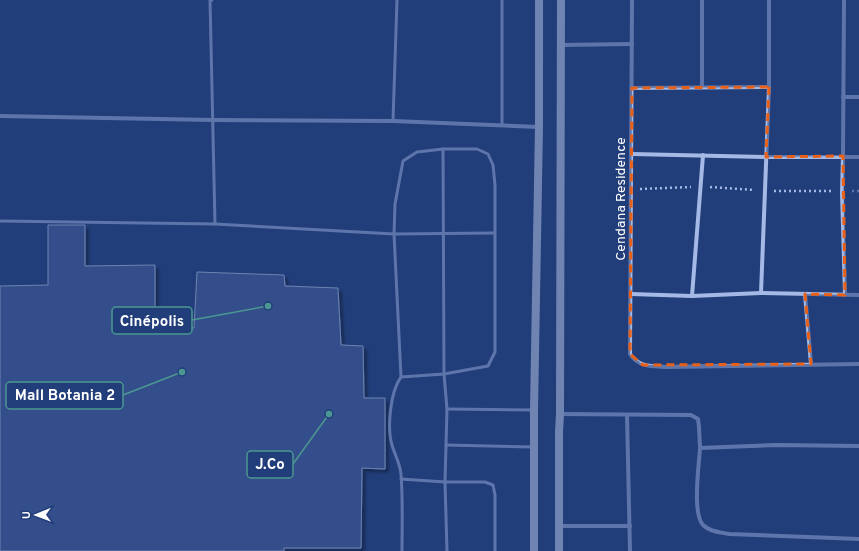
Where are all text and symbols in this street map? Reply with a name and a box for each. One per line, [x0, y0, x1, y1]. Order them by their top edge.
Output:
street label: Cendana Residence [613, 137, 630, 261]
callout: Cinépolis [112, 307, 192, 334]
text: Cinépolis [120, 313, 184, 332]
callout: Mall Botania 2 [6, 382, 123, 409]
text: Mall Botania 2 [15, 387, 115, 406]
callout: J.Co [247, 451, 293, 478]
text: J.Co [255, 456, 285, 475]
north arrow [16, 495, 56, 535]
text: U [20, 511, 34, 519]

